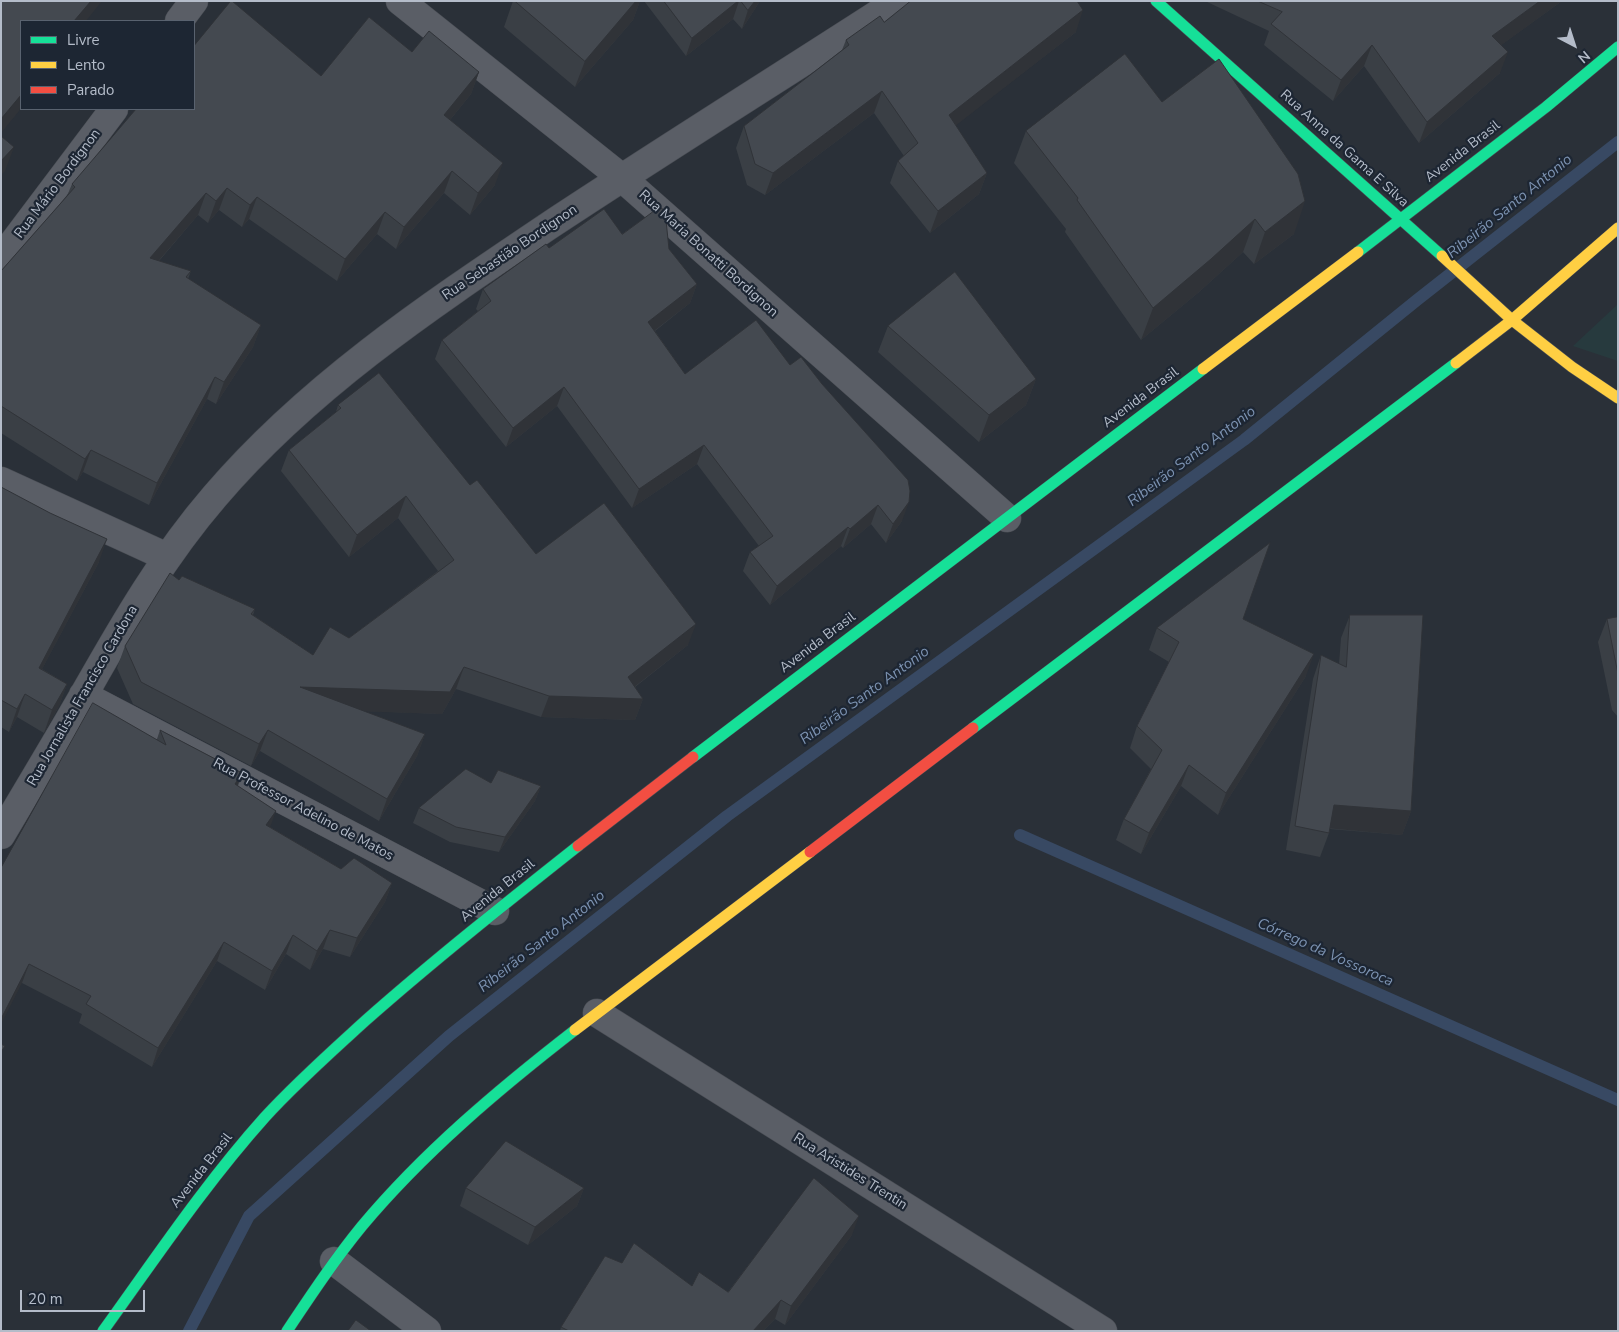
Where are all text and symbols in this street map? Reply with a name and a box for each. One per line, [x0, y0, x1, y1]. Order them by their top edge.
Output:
legend [20, 20, 195, 110]
north arrow [1549, 20, 1599, 70]
text: Livre [67, 30, 100, 50]
text: N [1574, 46, 1594, 68]
text: Lento [67, 55, 105, 75]
text: Parado [67, 80, 114, 100]
street label: Rua Anna da Gama E Silva [1276, 87, 1412, 211]
street label: Avenida Brasil [1422, 117, 1504, 187]
street label: Rua Mário Bordignon [11, 126, 105, 242]
water label: Ribeirão Santo Antonio [1444, 151, 1576, 263]
street label: Rua Maria Bonatti Bordignon [635, 187, 781, 321]
street label: Rua Sebastião Bordignon [439, 202, 581, 304]
street label: Avenida Brasil [1100, 364, 1182, 432]
water label: Ribeirão Santo Antonio [1124, 403, 1260, 511]
street label: Rua Jornalista Francisco Cardona [24, 603, 142, 789]
street label: Avenida Brasil [777, 609, 859, 677]
water label: Ribeirão Santo Antonio [797, 643, 933, 749]
street label: Rua Professor Adelino de Matos [210, 755, 396, 865]
street label: Avenida Brasil [457, 856, 539, 926]
water label: Ribeirão Santo Antonio [475, 887, 609, 997]
water label: Córrego da Vossoroca [1254, 915, 1396, 991]
street label: Avenida Brasil [167, 1130, 237, 1212]
street label: Rua Aristides Trentin [790, 1130, 910, 1214]
scale bar [22, 1280, 148, 1312]
text: 20 m [28, 1289, 63, 1309]

